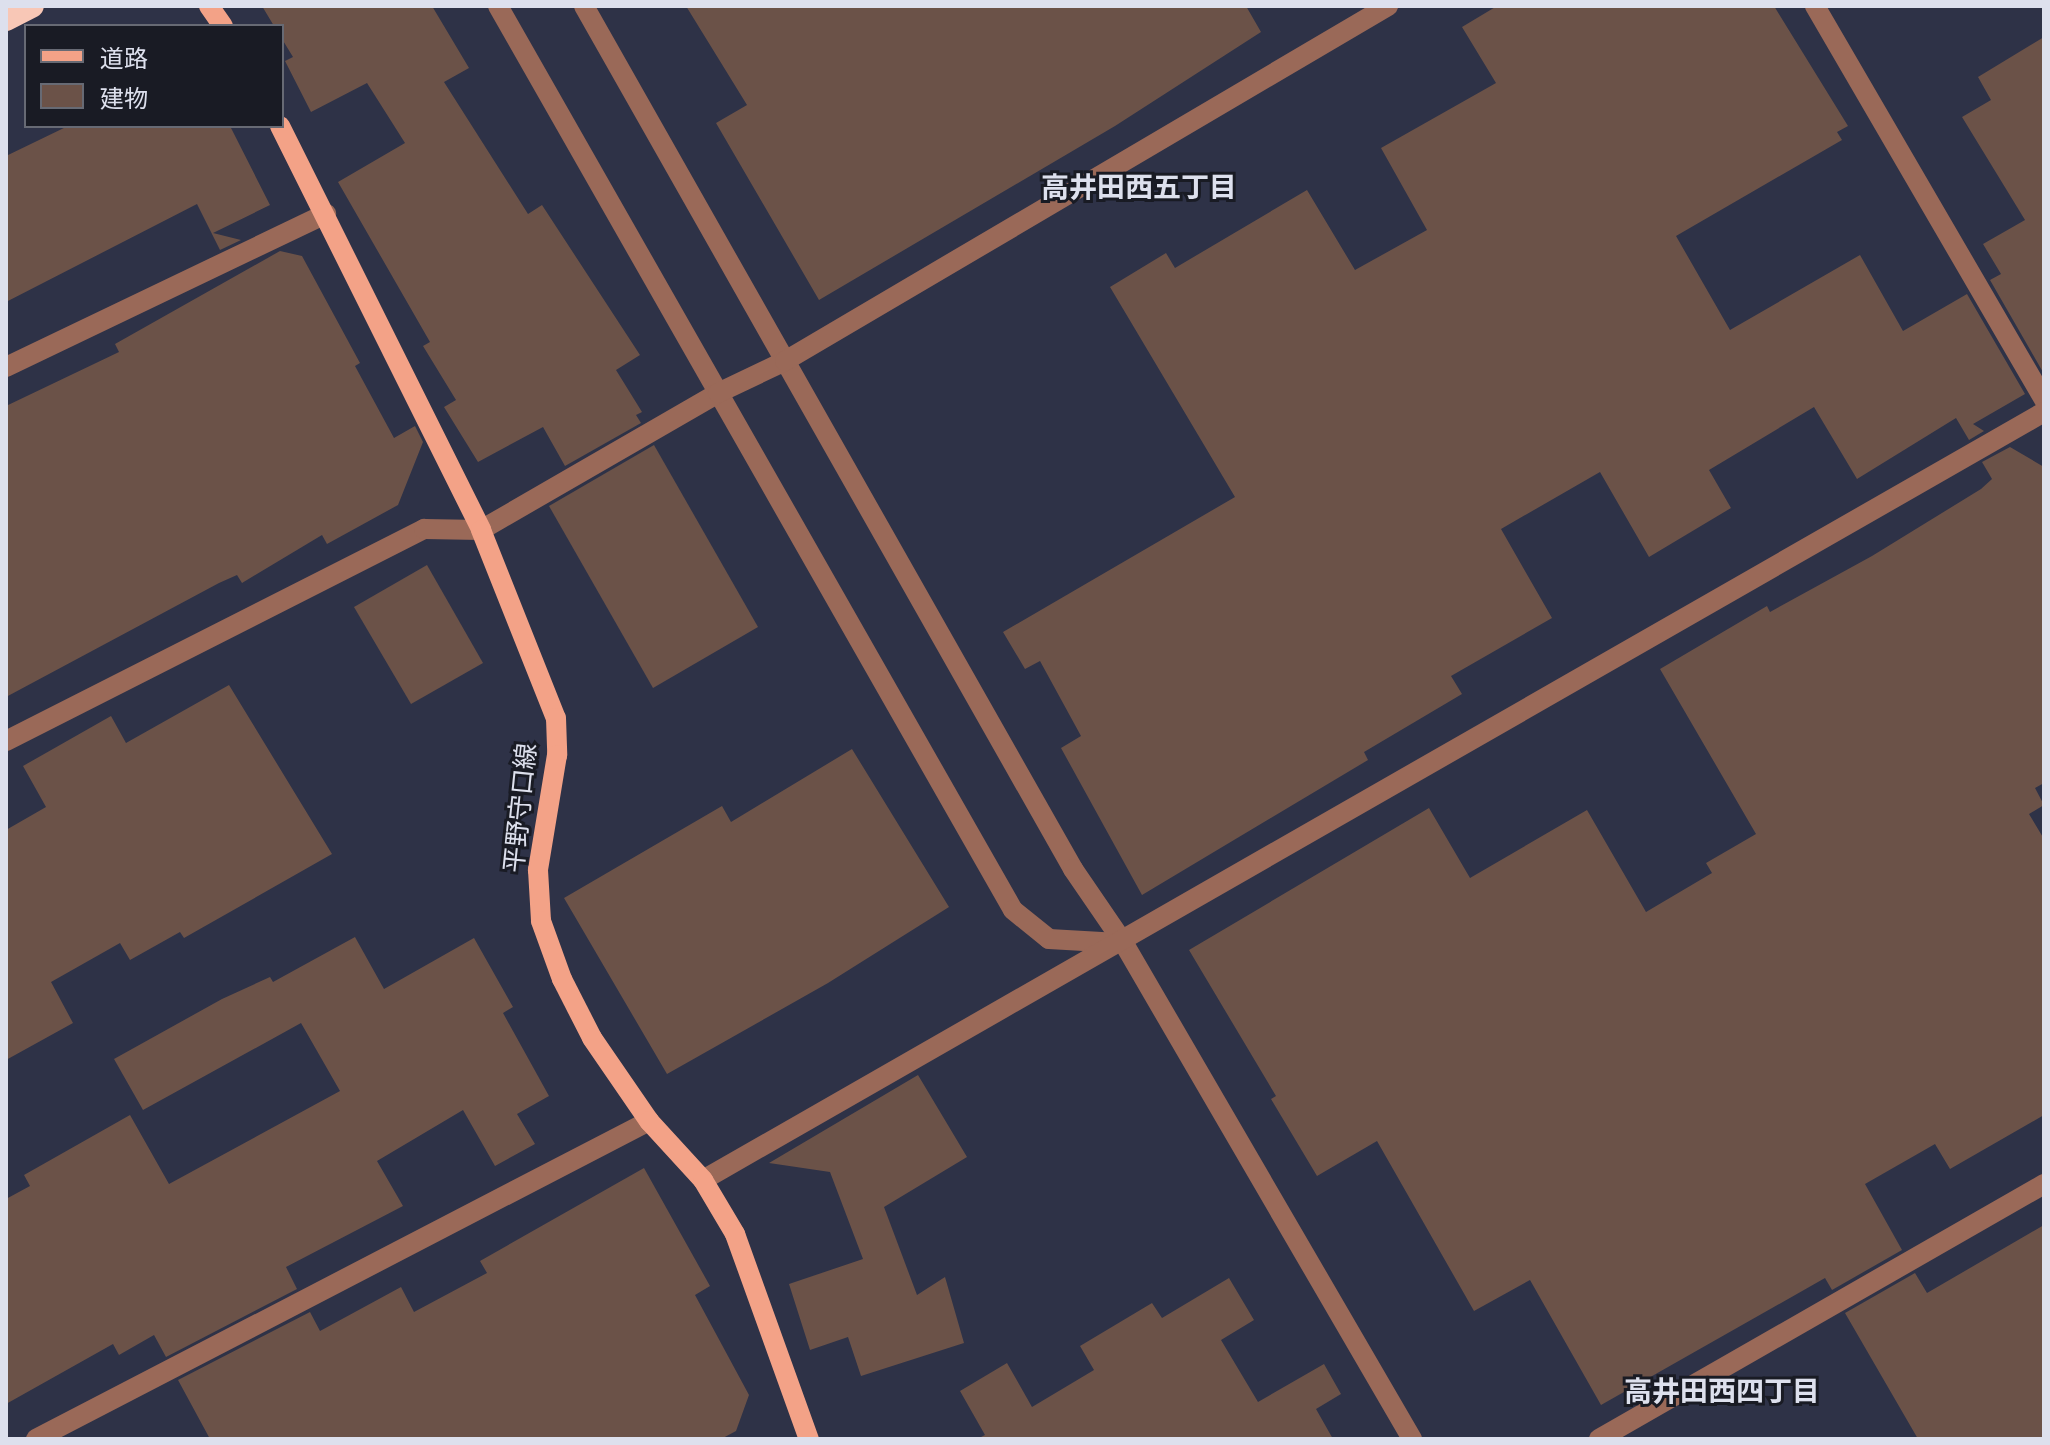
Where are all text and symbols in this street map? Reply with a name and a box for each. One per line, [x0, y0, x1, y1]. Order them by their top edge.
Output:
legend [24, 24, 284, 128]
text: 道路 [100, 45, 148, 74]
text: 建物 [100, 85, 148, 114]
district label: 高井田西五丁目 [1041, 172, 1237, 206]
street label: 平野守口線 [500, 742, 544, 874]
district label: 高井田西四丁目 [1624, 1376, 1820, 1410]

